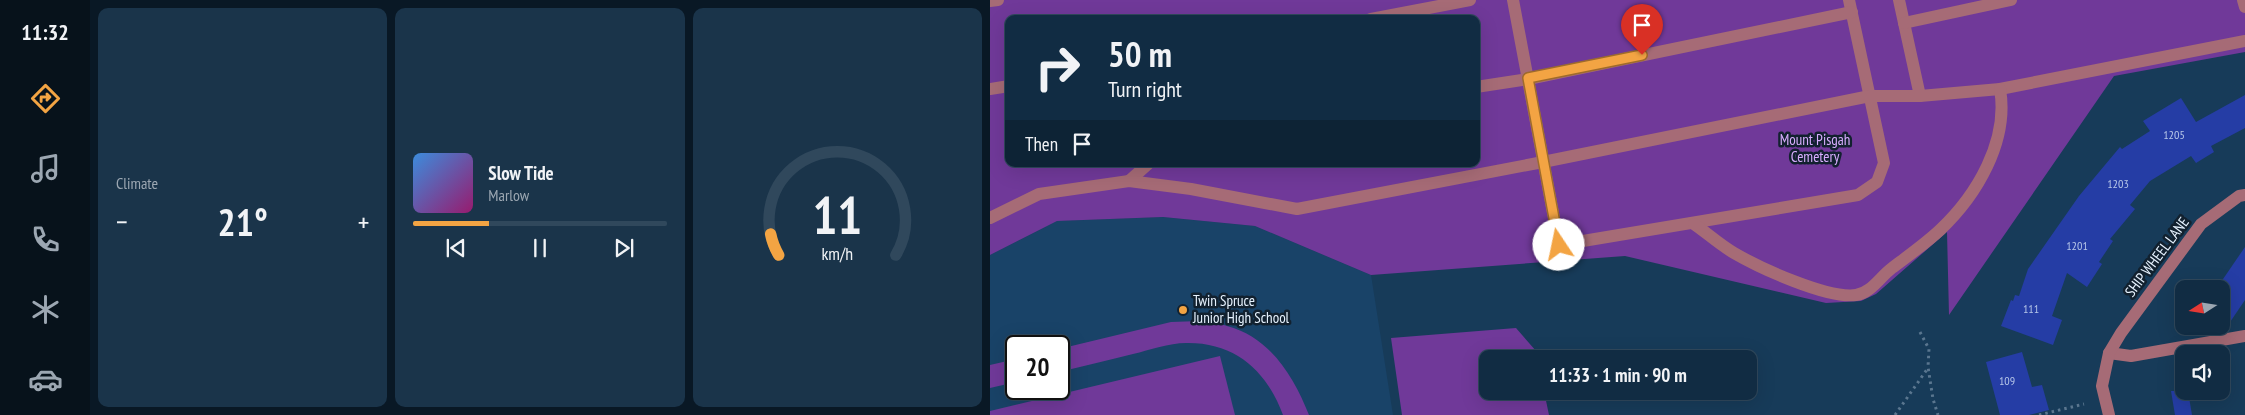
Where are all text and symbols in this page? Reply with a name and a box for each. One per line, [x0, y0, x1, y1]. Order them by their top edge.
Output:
pin [1621, 4, 1663, 55]
icon: arrive [1628, 11, 1656, 39]
text: 11:32 [21, 18, 69, 46]
text: 50 m [1108, 31, 1172, 77]
icon: right [1025, 35, 1090, 100]
text: Turn right [1108, 75, 1182, 103]
icon: directions [28, 81, 63, 116]
house number: 1205 [2163, 127, 2185, 142]
icon: arrive [1068, 130, 1096, 158]
park label: Mount Pisgah Cemetery [1780, 130, 1850, 166]
text: Then [1025, 132, 1058, 156]
icon: music [28, 151, 63, 186]
text: Slow Tide [488, 161, 554, 185]
text: Climate [116, 173, 158, 193]
house number: 1203 [2107, 176, 2129, 191]
text: 11 [812, 181, 862, 248]
text: Marlow [488, 185, 529, 205]
text: 21° [218, 197, 268, 246]
text: − [116, 203, 128, 240]
text: + [358, 203, 369, 240]
street label: SHIP WHEEL LANE [2120, 213, 2193, 300]
position arrow [1532, 218, 1584, 270]
icon: phone [28, 222, 63, 257]
icon: previous [442, 234, 470, 262]
icon: pause [526, 234, 554, 262]
icon: next [610, 234, 638, 262]
house number: 1201 [2066, 238, 2088, 253]
text: km/h [821, 242, 853, 265]
north arrow [2175, 280, 2230, 335]
map controls [2175, 280, 2230, 400]
place label: Twin Spruce Junior High School [1192, 291, 1290, 327]
icon: climate [28, 292, 63, 327]
house number: 111 [2023, 301, 2039, 316]
marker: Twin Spruce Junior High School [1177, 304, 1189, 316]
speed limit sign: 20 [1005, 335, 1070, 400]
button: sound [2175, 345, 2230, 400]
icon: car [28, 362, 63, 397]
text: 11:33 · 1 min · 90 m [1549, 363, 1687, 387]
house number: 109 [1999, 373, 2015, 388]

